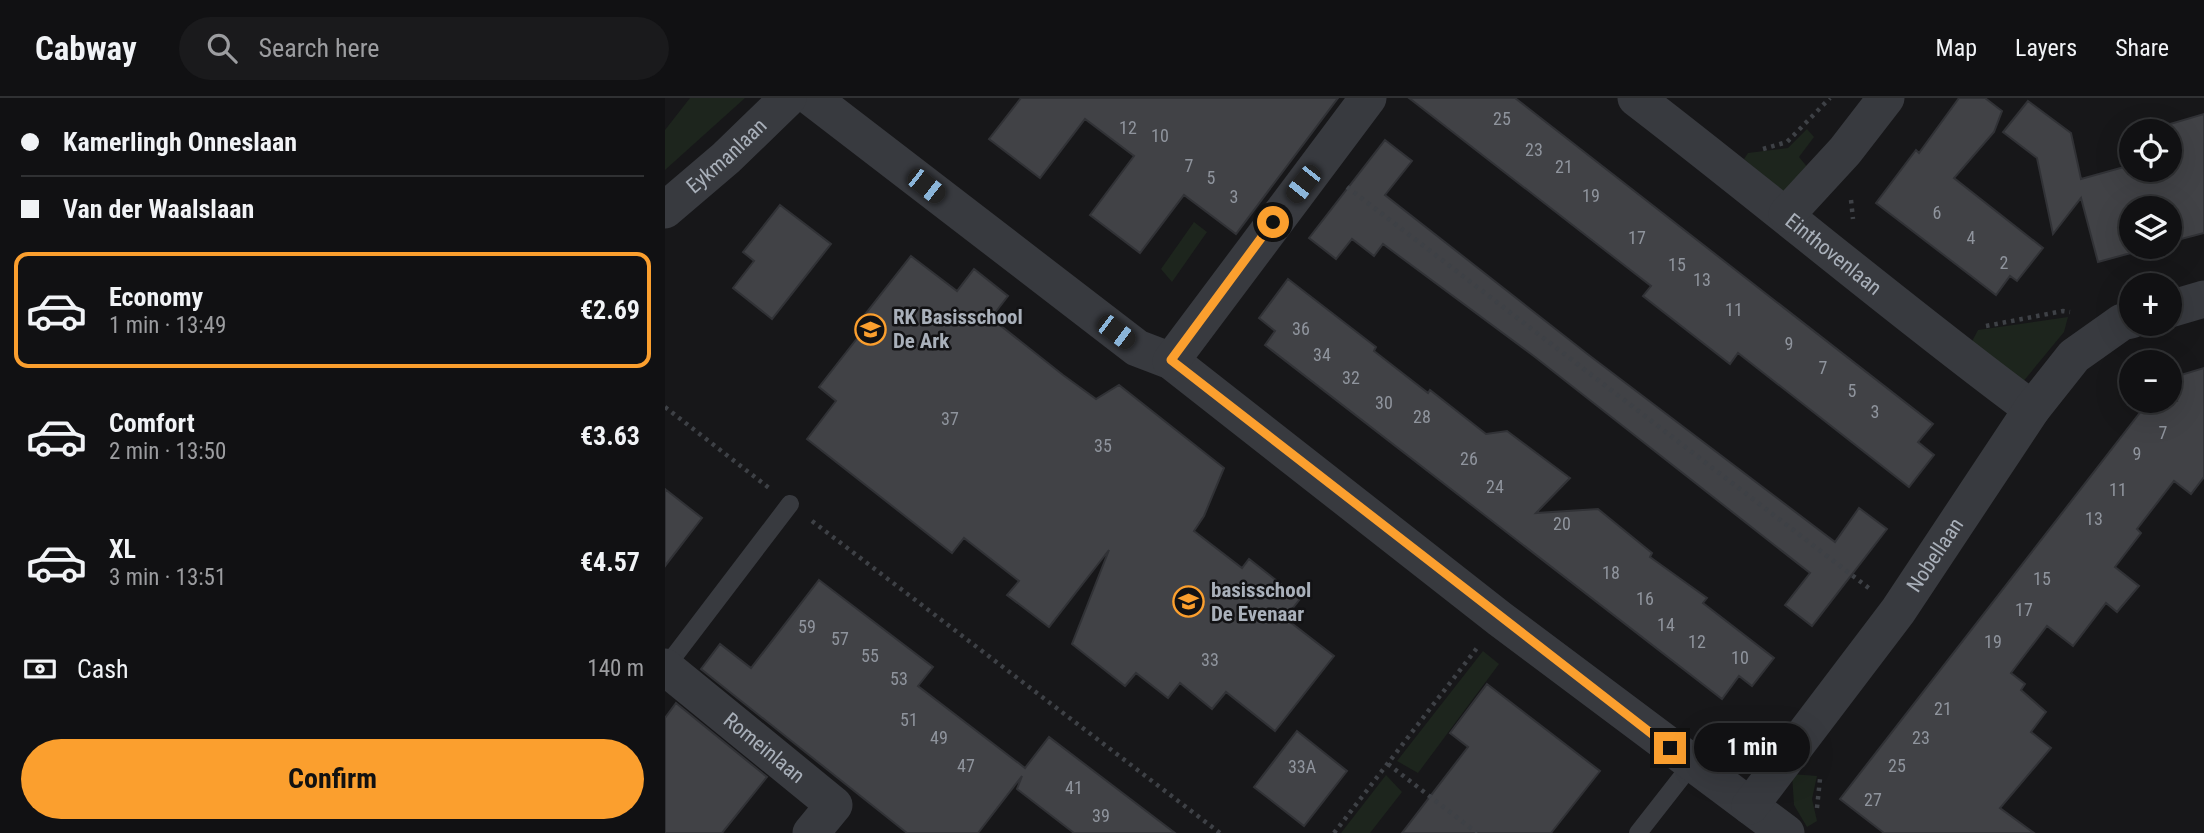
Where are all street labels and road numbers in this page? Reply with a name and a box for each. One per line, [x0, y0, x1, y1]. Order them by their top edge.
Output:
street label: Eykmanlaan [682, 113, 771, 198]
street label: Einthovenlaan [1781, 209, 1886, 300]
street label: Nobellaan [1902, 513, 1968, 597]
street label: Romeinlaan [719, 708, 809, 788]

